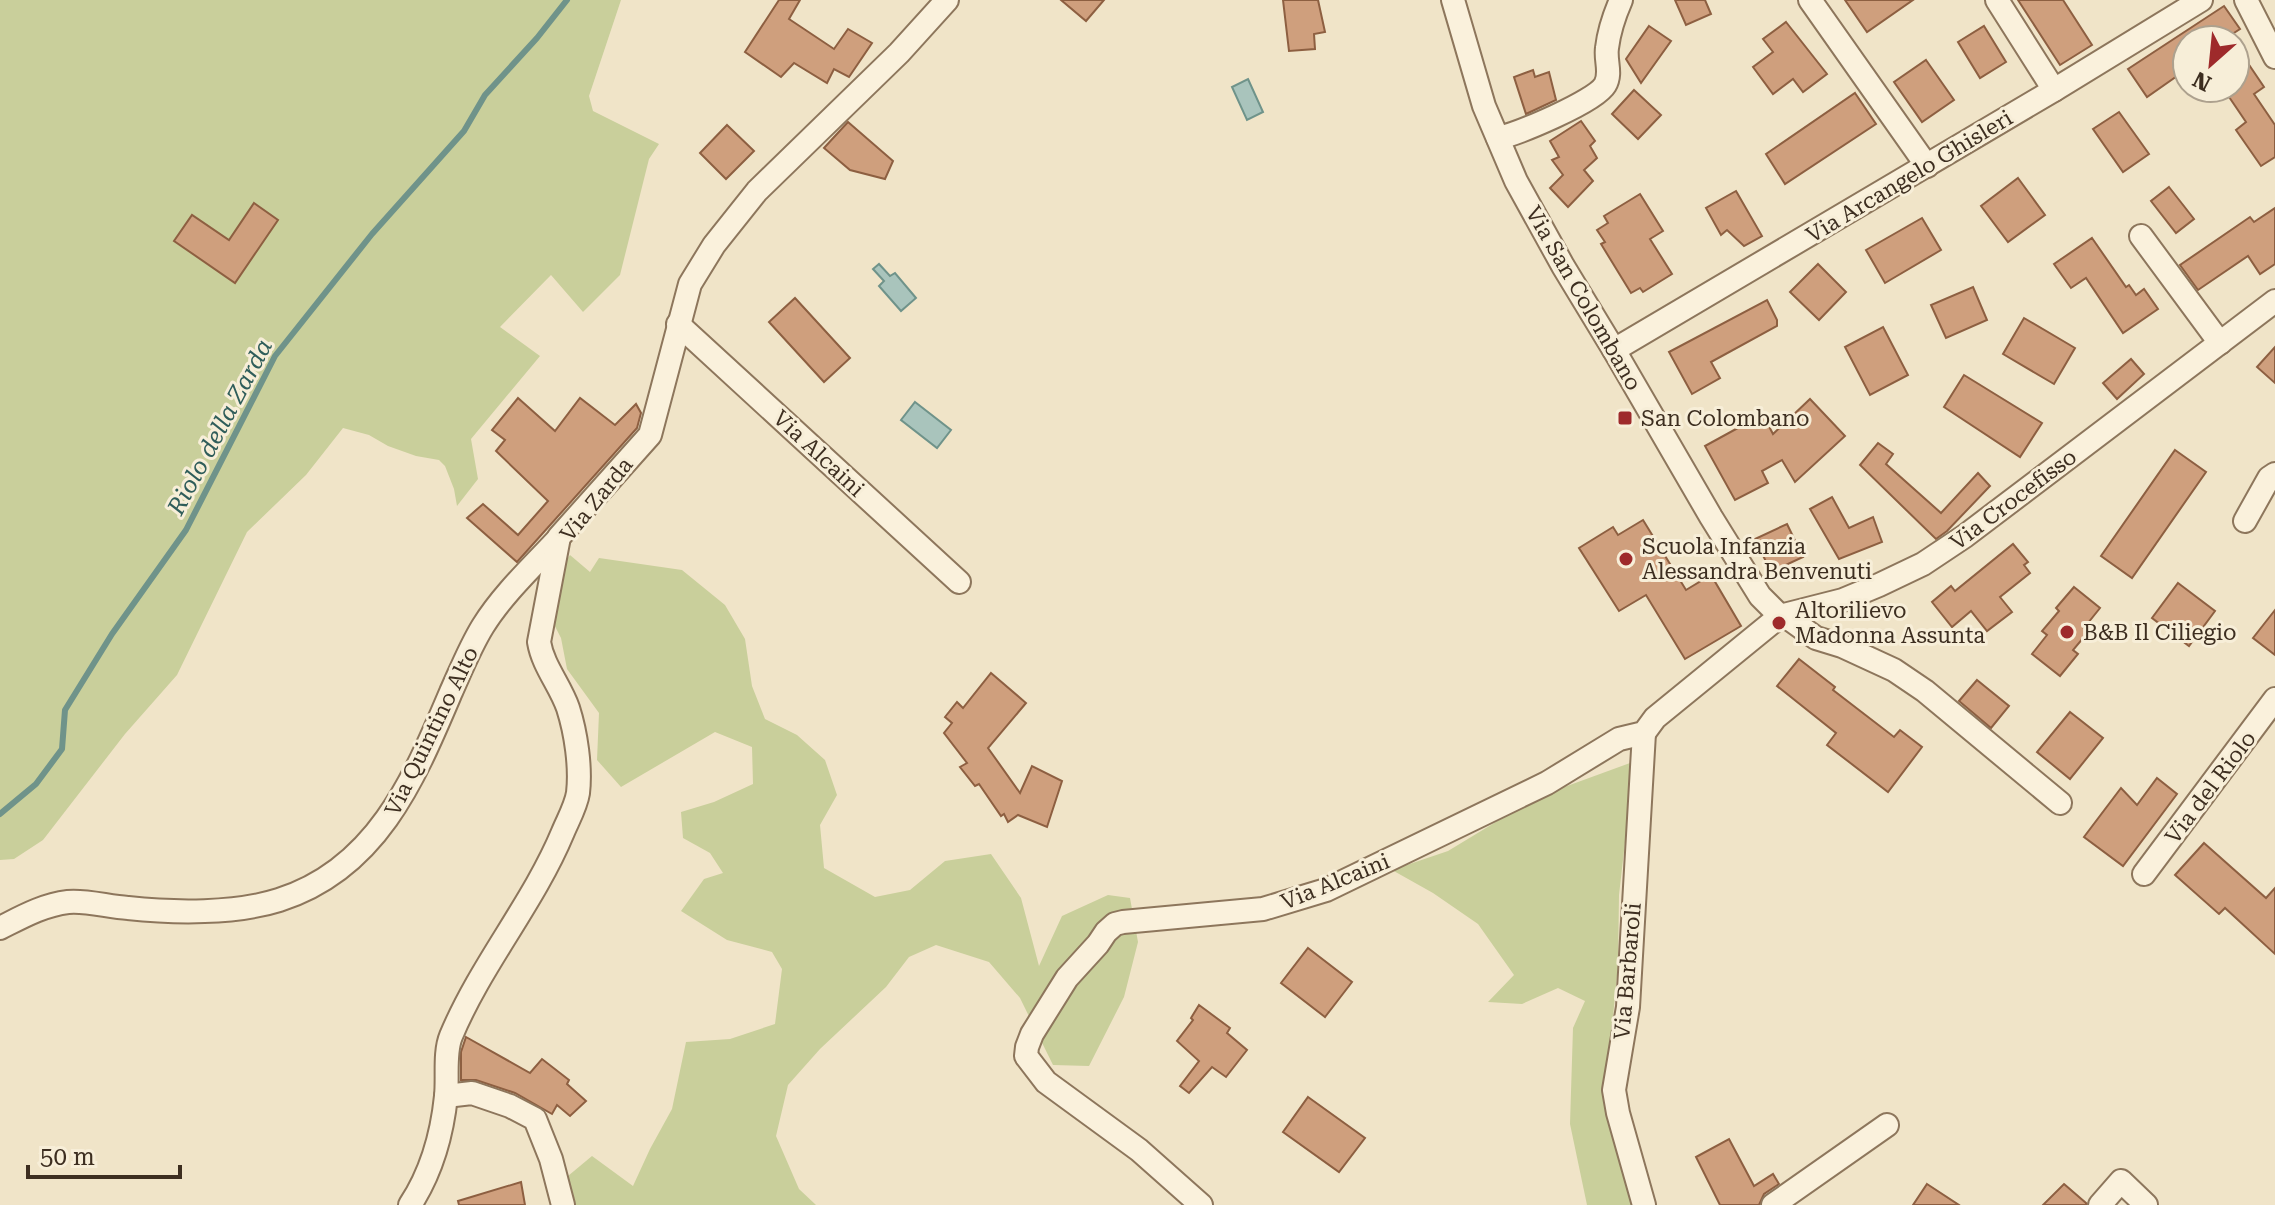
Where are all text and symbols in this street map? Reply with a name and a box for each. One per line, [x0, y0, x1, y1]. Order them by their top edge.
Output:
north arrow [2171, 24, 2251, 104]
text: N [2189, 66, 2215, 96]
street label: Via Arcangelo Ghisleri [1802, 105, 2017, 248]
street label: Via San Colombano [1521, 202, 1646, 395]
water label: Riolo della Zarda [161, 334, 278, 520]
street label: Via Alcaini [768, 405, 869, 502]
place label: San Colombano [1641, 406, 1810, 431]
marker: San Colombano [1616, 409, 1634, 427]
street label: Via Crocefisso [1945, 444, 2081, 555]
street label: Via Zarda [555, 452, 638, 546]
place label: Scuola Infanzia Alessandra Benvenuti [1642, 534, 1872, 584]
marker: Scuola Infanzia Alessandra Benvenuti [1617, 550, 1635, 568]
place label: Altorilievo Madonna Assunta [1795, 598, 1985, 648]
marker: Altorilievo Madonna Assunta [1770, 614, 1788, 632]
place label: B&B Il Ciliegio [2083, 620, 2236, 645]
marker: B&B Il Ciliegio [2058, 623, 2076, 641]
street label: Via Quintino Alto [380, 643, 483, 820]
street label: Via del Riolo [2160, 726, 2261, 848]
street label: Via Alcaini [1277, 848, 1393, 915]
street label: Via Barbaroli [1609, 901, 1646, 1041]
scale bar [28, 1129, 180, 1179]
text: 50 m [40, 1143, 95, 1171]

